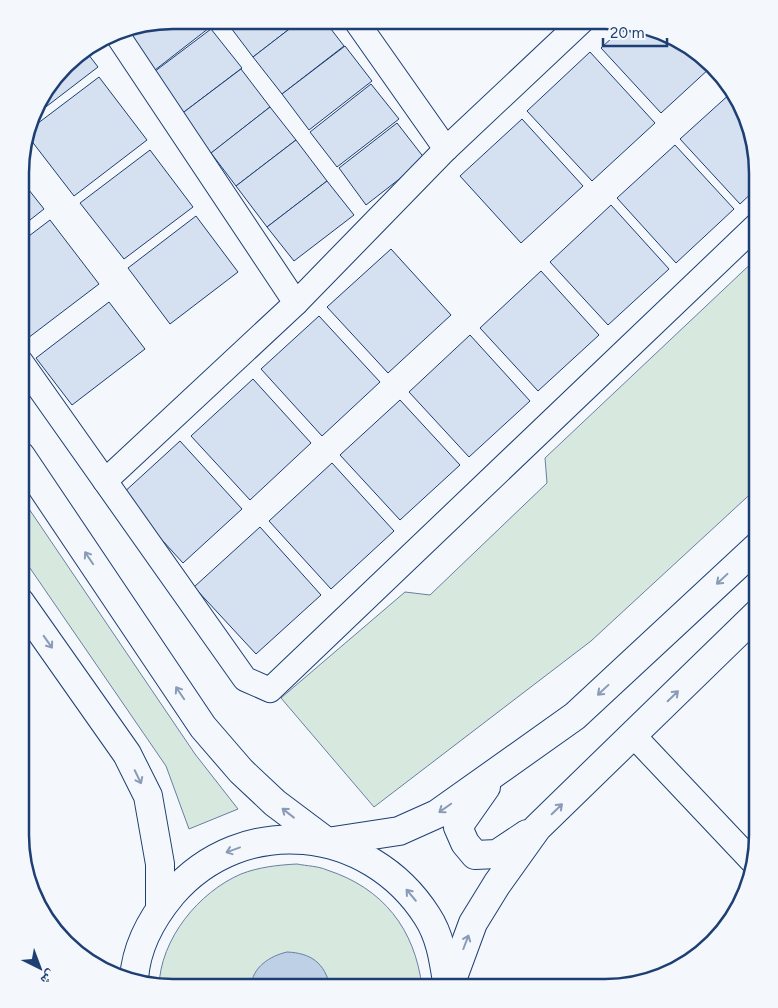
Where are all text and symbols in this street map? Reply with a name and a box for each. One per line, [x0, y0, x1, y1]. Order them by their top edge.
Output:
scale bar [603, 15, 667, 47]
text: 20 m [610, 24, 644, 42]
one-way arrow [84, 551, 94, 565]
one-way arrow [716, 573, 729, 585]
one-way arrow [43, 635, 53, 649]
one-way arrow [597, 684, 610, 696]
one-way arrow [175, 686, 185, 700]
one-way arrow [667, 690, 679, 702]
one-way arrow [134, 770, 144, 785]
one-way arrow [438, 803, 452, 813]
one-way arrow [550, 803, 563, 815]
one-way arrow [282, 807, 295, 818]
one-way arrow [225, 846, 241, 855]
one-way arrow [406, 889, 417, 902]
one-way arrow [462, 935, 471, 950]
north arrow [15, 943, 65, 993]
text: ش [37, 966, 60, 989]

